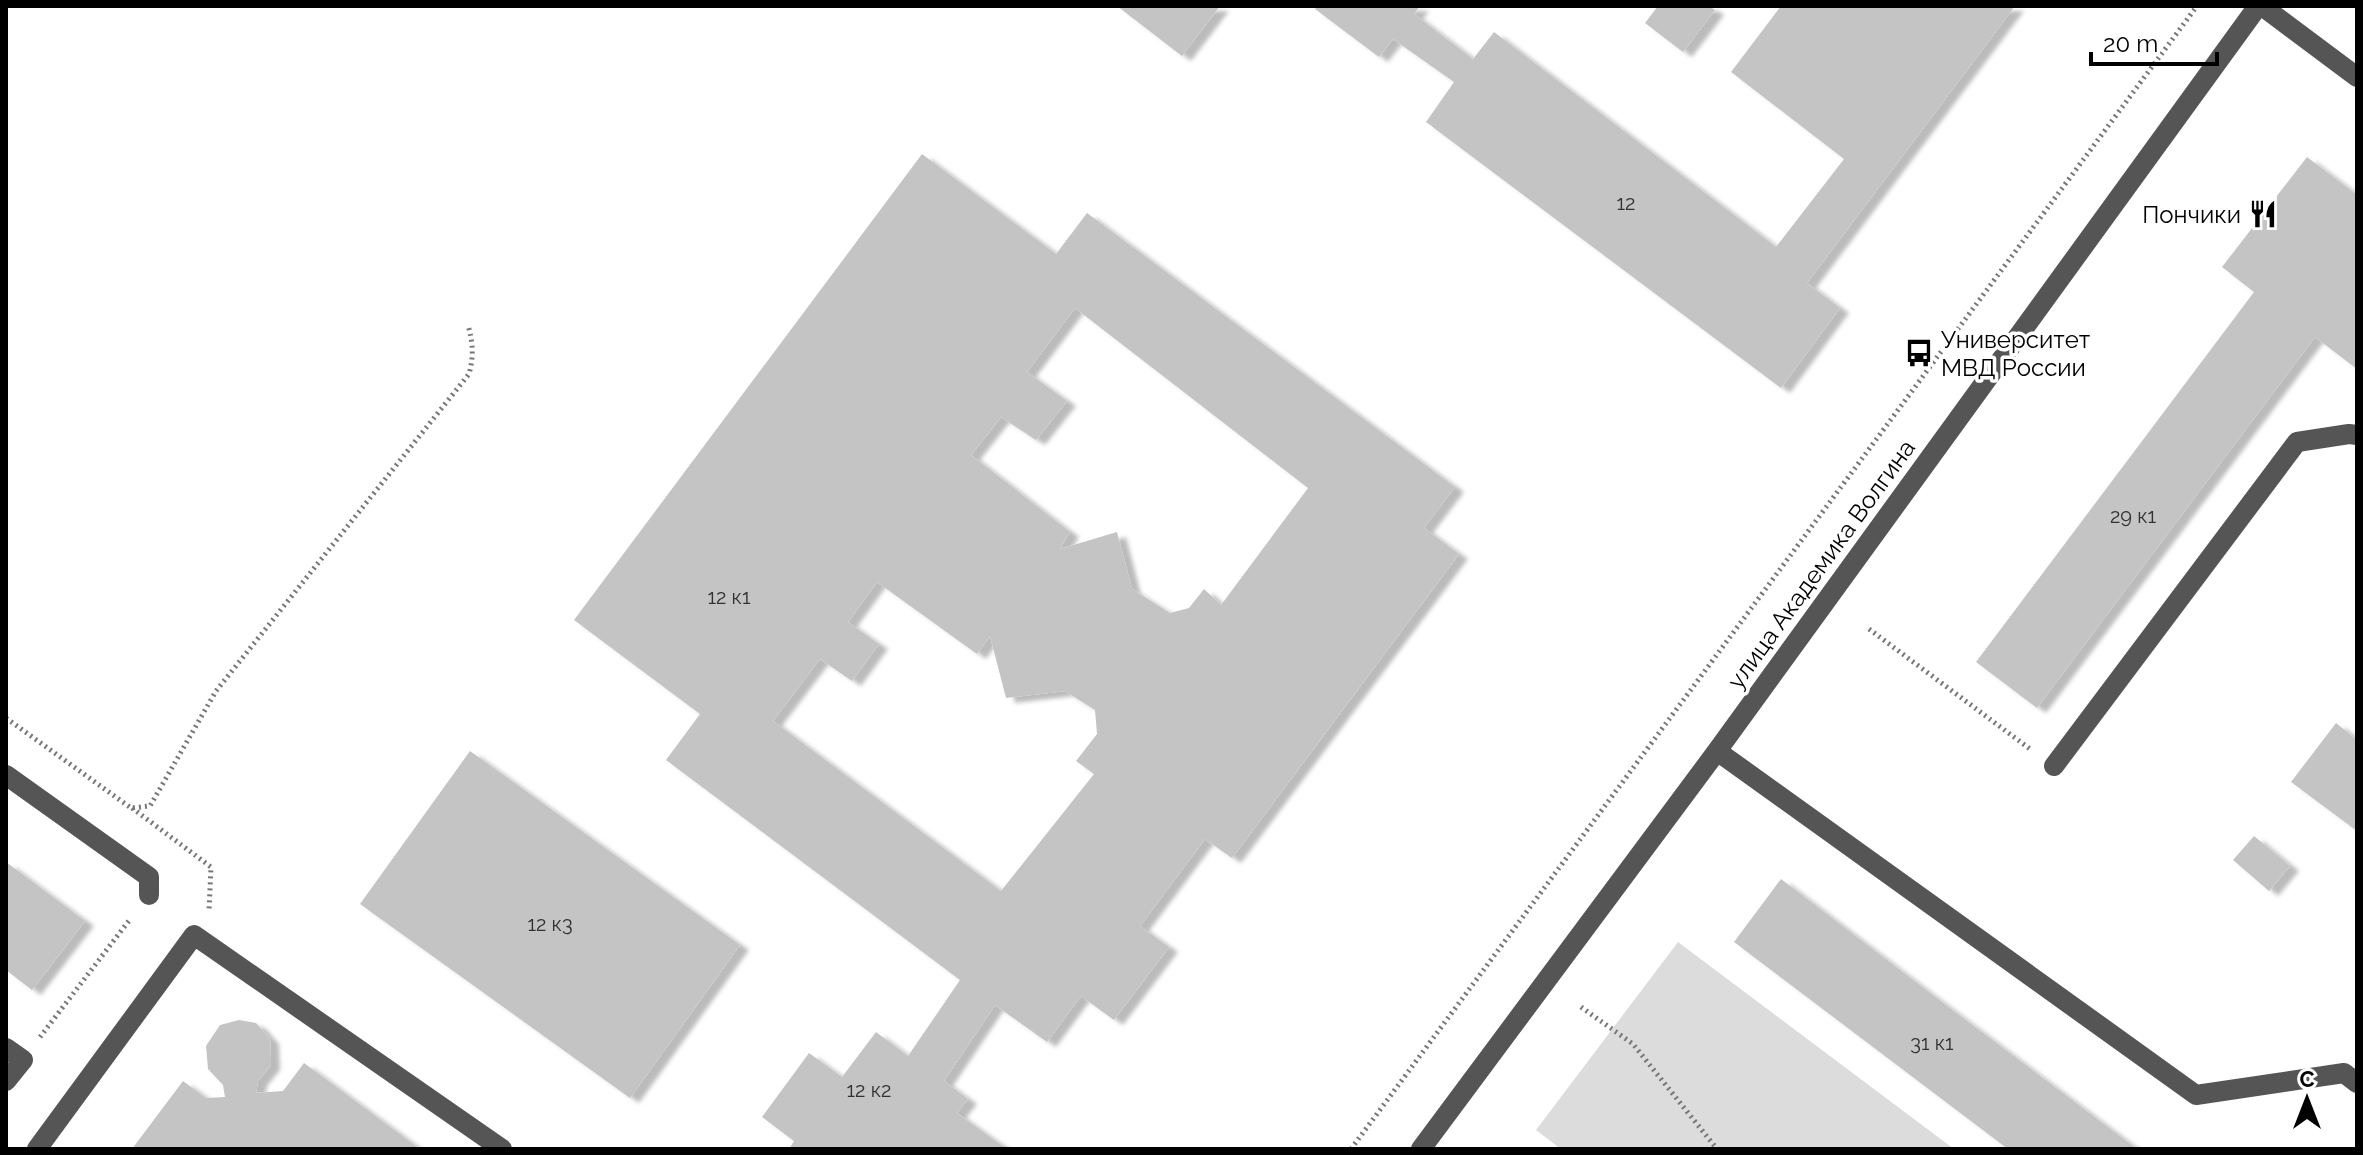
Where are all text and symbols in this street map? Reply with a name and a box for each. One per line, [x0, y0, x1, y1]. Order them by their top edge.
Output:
scale bar [2091, 16, 2217, 66]
text: 20 m [2103, 29, 2158, 58]
house number: 12 [1617, 191, 1635, 215]
restaurant icon: Пончики [2248, 199, 2278, 229]
place label: Пончики [2142, 200, 2241, 229]
place label: Университет МВД России [1941, 325, 2091, 382]
bus stop icon: Университет МВД России [1904, 338, 1934, 368]
street label: улица Академика Волгина [1721, 434, 1921, 694]
house number: 29 к1 [2110, 504, 2157, 528]
house number: 12 к1 [707, 585, 751, 609]
house number: 12 к3 [527, 912, 573, 936]
house number: 31 к1 [1910, 1031, 1954, 1055]
north arrow [2267, 1059, 2347, 1139]
text: С [2299, 1066, 2315, 1092]
house number: 12 к2 [847, 1078, 891, 1102]

